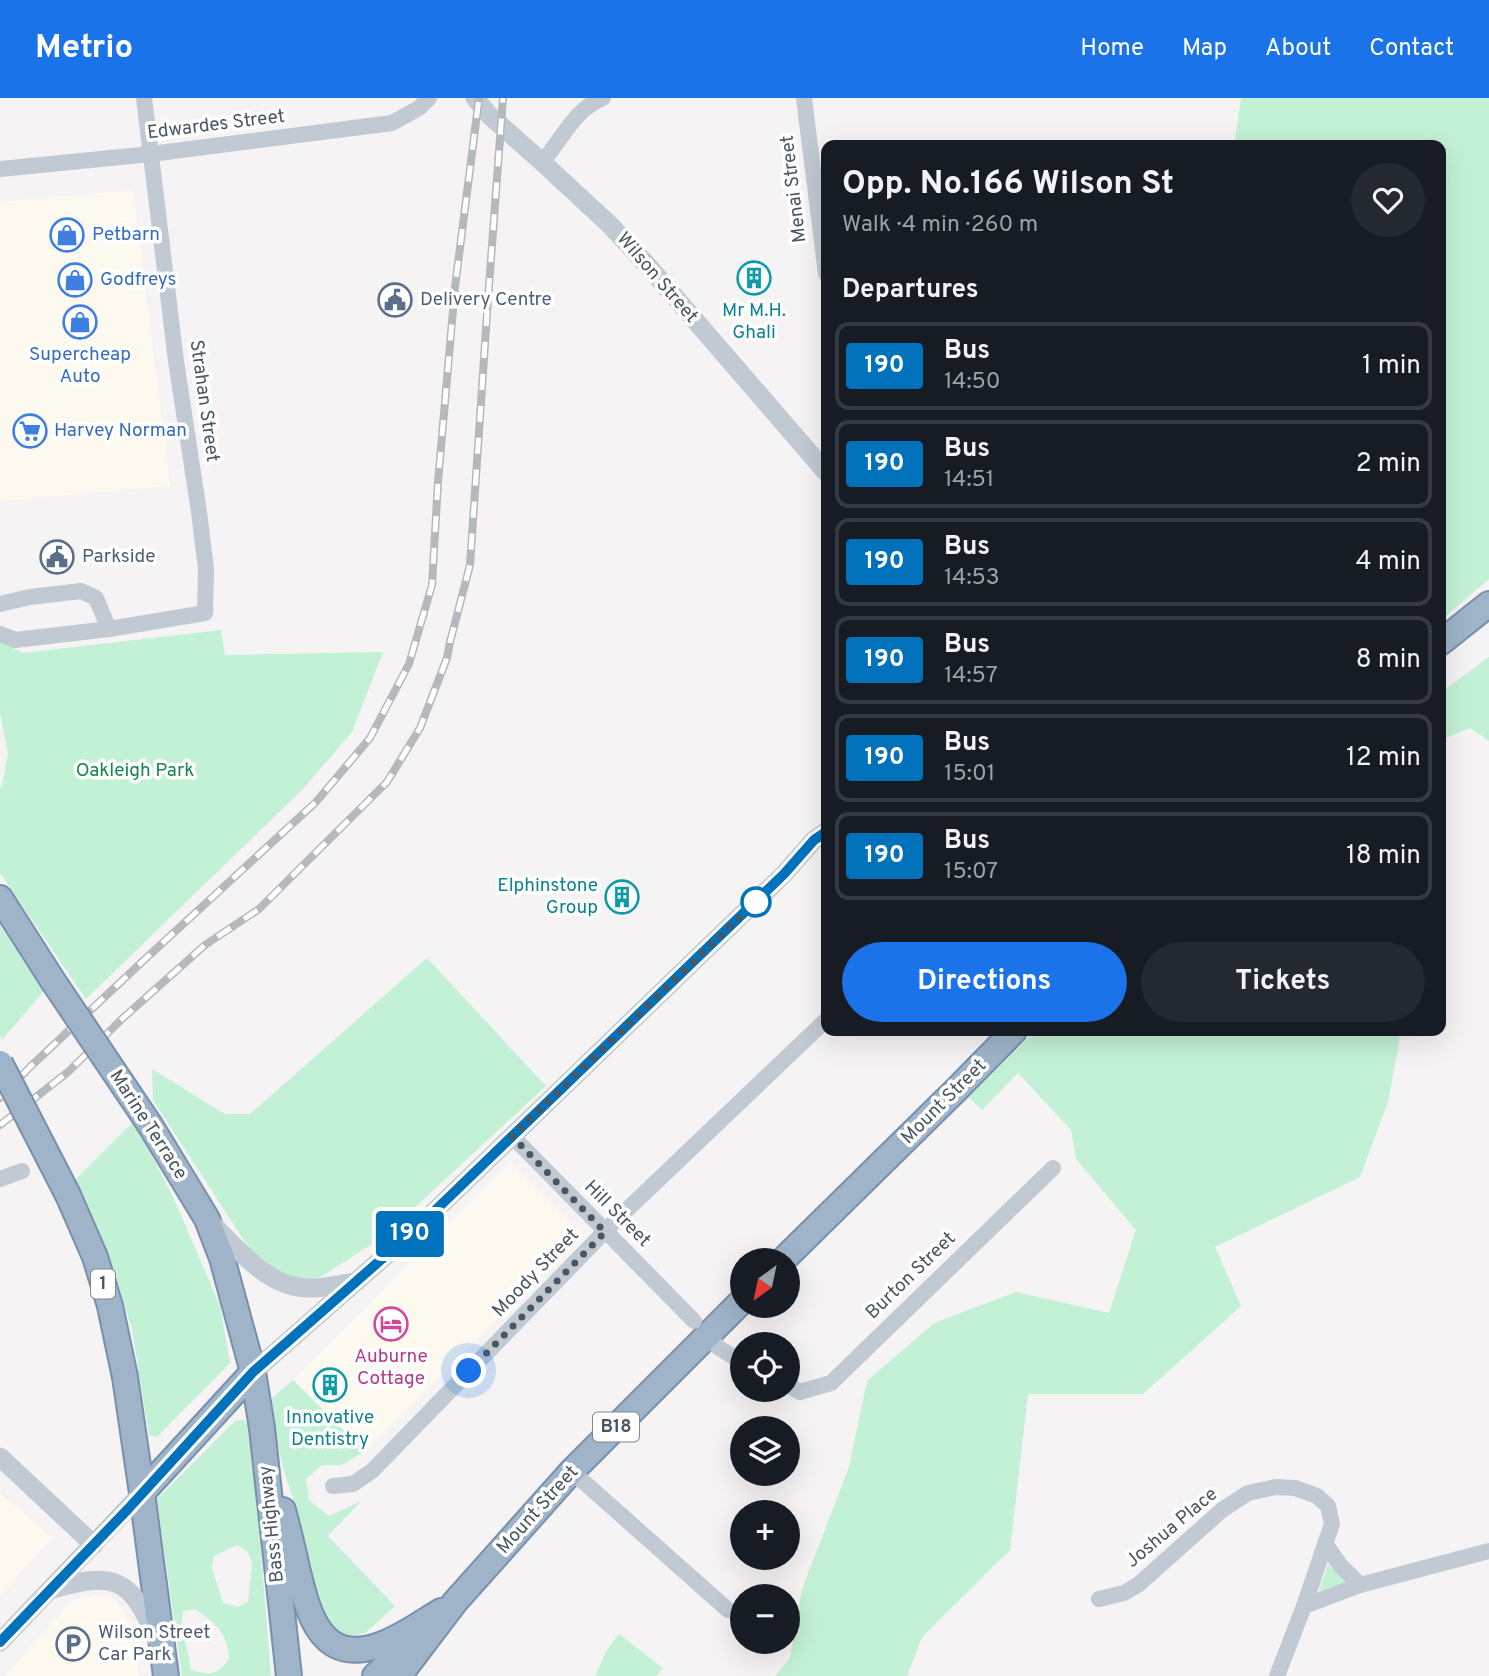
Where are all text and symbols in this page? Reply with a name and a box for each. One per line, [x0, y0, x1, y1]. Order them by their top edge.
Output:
text: Metrio [35, 28, 133, 70]
text: Home [1080, 34, 1144, 64]
text: Map [1182, 34, 1227, 64]
text: About [1265, 34, 1331, 64]
text: Contact [1369, 34, 1454, 64]
street label: Edwardes Street [146, 105, 286, 145]
street label: Menai Street [776, 134, 812, 244]
button: heart [1351, 163, 1425, 237]
text: Opp. No.166 Wilson St [842, 164, 1174, 206]
text: Walk · 4 min · 260 m [842, 211, 1038, 240]
shop icon: Petbarn [48, 216, 86, 254]
place label: Petbarn [92, 223, 160, 247]
street label: Wilson Street [611, 228, 703, 328]
building icon: Mr M.H. Ghali [735, 259, 773, 297]
shop icon: Godfreys [56, 261, 94, 299]
place label: Godfreys [100, 268, 176, 292]
text: Departures [842, 274, 979, 307]
public building icon: Delivery Centre [376, 281, 414, 319]
place label: Delivery Centre [420, 288, 552, 312]
place label: Mr M.H. Ghali [722, 299, 786, 345]
shop icon: Supercheap Auto [61, 303, 99, 341]
text: Bus [944, 335, 990, 368]
street label: Strahan Street [184, 338, 224, 464]
place label: Supercheap Auto [29, 343, 131, 389]
text: 1 min [1362, 350, 1421, 383]
text: 190 [864, 351, 905, 381]
text: 14:50 [944, 368, 1001, 397]
supermarket icon: Harvey Norman [11, 412, 49, 450]
place label: Harvey Norman [54, 419, 187, 443]
text: Bus [944, 433, 990, 466]
text: 2 min [1356, 448, 1421, 481]
text: 190 [864, 449, 905, 479]
text: 14:51 [944, 466, 994, 495]
text: Bus [944, 531, 990, 564]
public building icon: Parkside [38, 538, 76, 576]
place label: Parkside [82, 545, 155, 569]
text: 4 min [1355, 546, 1421, 579]
text: 190 [864, 547, 905, 577]
text: 14:53 [944, 564, 1000, 593]
text: Bus [944, 629, 990, 662]
text: 8 min [1356, 644, 1421, 677]
text: 190 [864, 645, 905, 675]
text: 14:57 [944, 662, 998, 691]
text: Bus [944, 727, 990, 760]
text: 12 min [1346, 742, 1421, 775]
text: 190 [864, 743, 905, 773]
park label: Oakleigh Park [76, 759, 194, 783]
text: 15:01 [944, 760, 995, 789]
text: Bus [944, 825, 990, 858]
text: 18 min [1346, 840, 1421, 873]
text: 190 [864, 841, 905, 871]
text: 15:07 [944, 858, 998, 887]
place label: Elphinstone Group [497, 874, 598, 920]
building icon: Elphinstone Group [603, 878, 641, 916]
unlabelled marker [741, 887, 771, 917]
button: Directions [842, 942, 1127, 1022]
button: Tickets [1141, 942, 1425, 1022]
street label: Mount Street [896, 1054, 992, 1150]
street label: Marine Terrace [104, 1066, 192, 1184]
street label: Hill Street [579, 1176, 655, 1252]
line badge: 190 [370, 1211, 450, 1257]
text: 190 [390, 1219, 430, 1249]
street label: Moody Street [488, 1223, 584, 1323]
street label: Burton Street [861, 1227, 961, 1325]
north arrow [730, 1248, 800, 1318]
map controls [730, 1248, 800, 1654]
road number: 1 [91, 1269, 115, 1298]
hotel icon: Auburne Cottage [372, 1305, 410, 1343]
button: locate [730, 1332, 800, 1402]
place label: Auburne Cottage [354, 1345, 428, 1391]
your location [451, 1353, 486, 1388]
building icon: Innovative Dentistry [311, 1366, 349, 1404]
place label: Innovative Dentistry [286, 1406, 374, 1452]
road number: B18 [593, 1412, 639, 1442]
button: layers [730, 1416, 800, 1486]
street label: Mount Street [492, 1461, 584, 1559]
street label: Bass Highway [254, 1464, 290, 1584]
street label: Joshua Place [1121, 1483, 1223, 1573]
button: + [730, 1500, 800, 1570]
button: − [730, 1584, 800, 1654]
place label: Wilson Street Car Park [98, 1621, 210, 1667]
parking icon: Wilson Street Car Park [54, 1625, 92, 1663]

